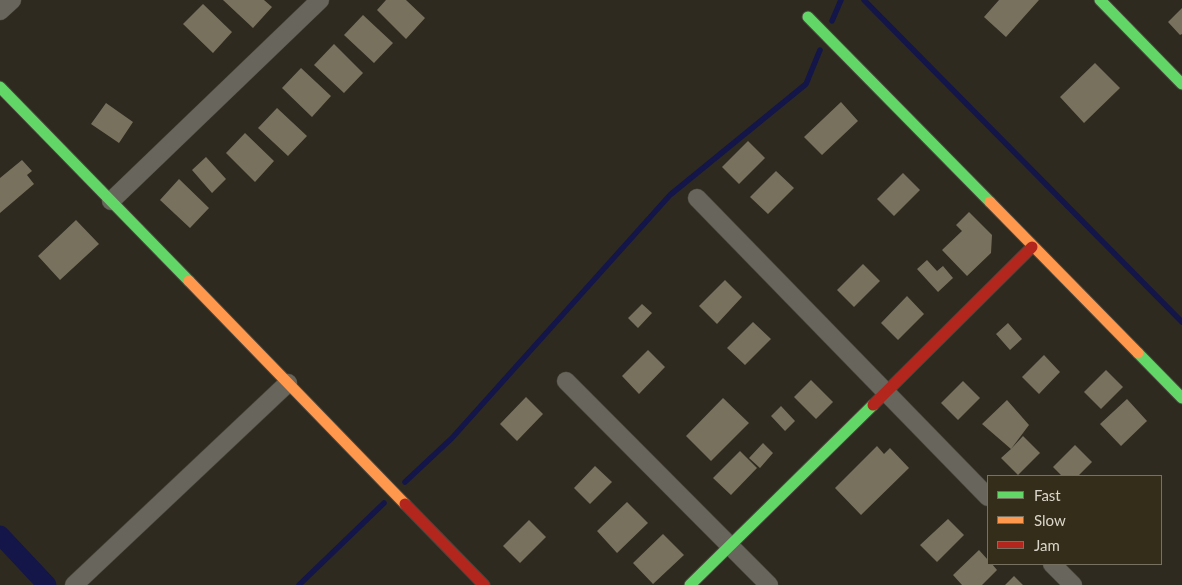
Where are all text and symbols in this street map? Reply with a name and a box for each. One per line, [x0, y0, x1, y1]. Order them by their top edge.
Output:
legend [987, 475, 1162, 565]
text: Fast [1034, 486, 1061, 504]
text: Slow [1034, 511, 1066, 529]
text: Jam [1034, 536, 1060, 554]

